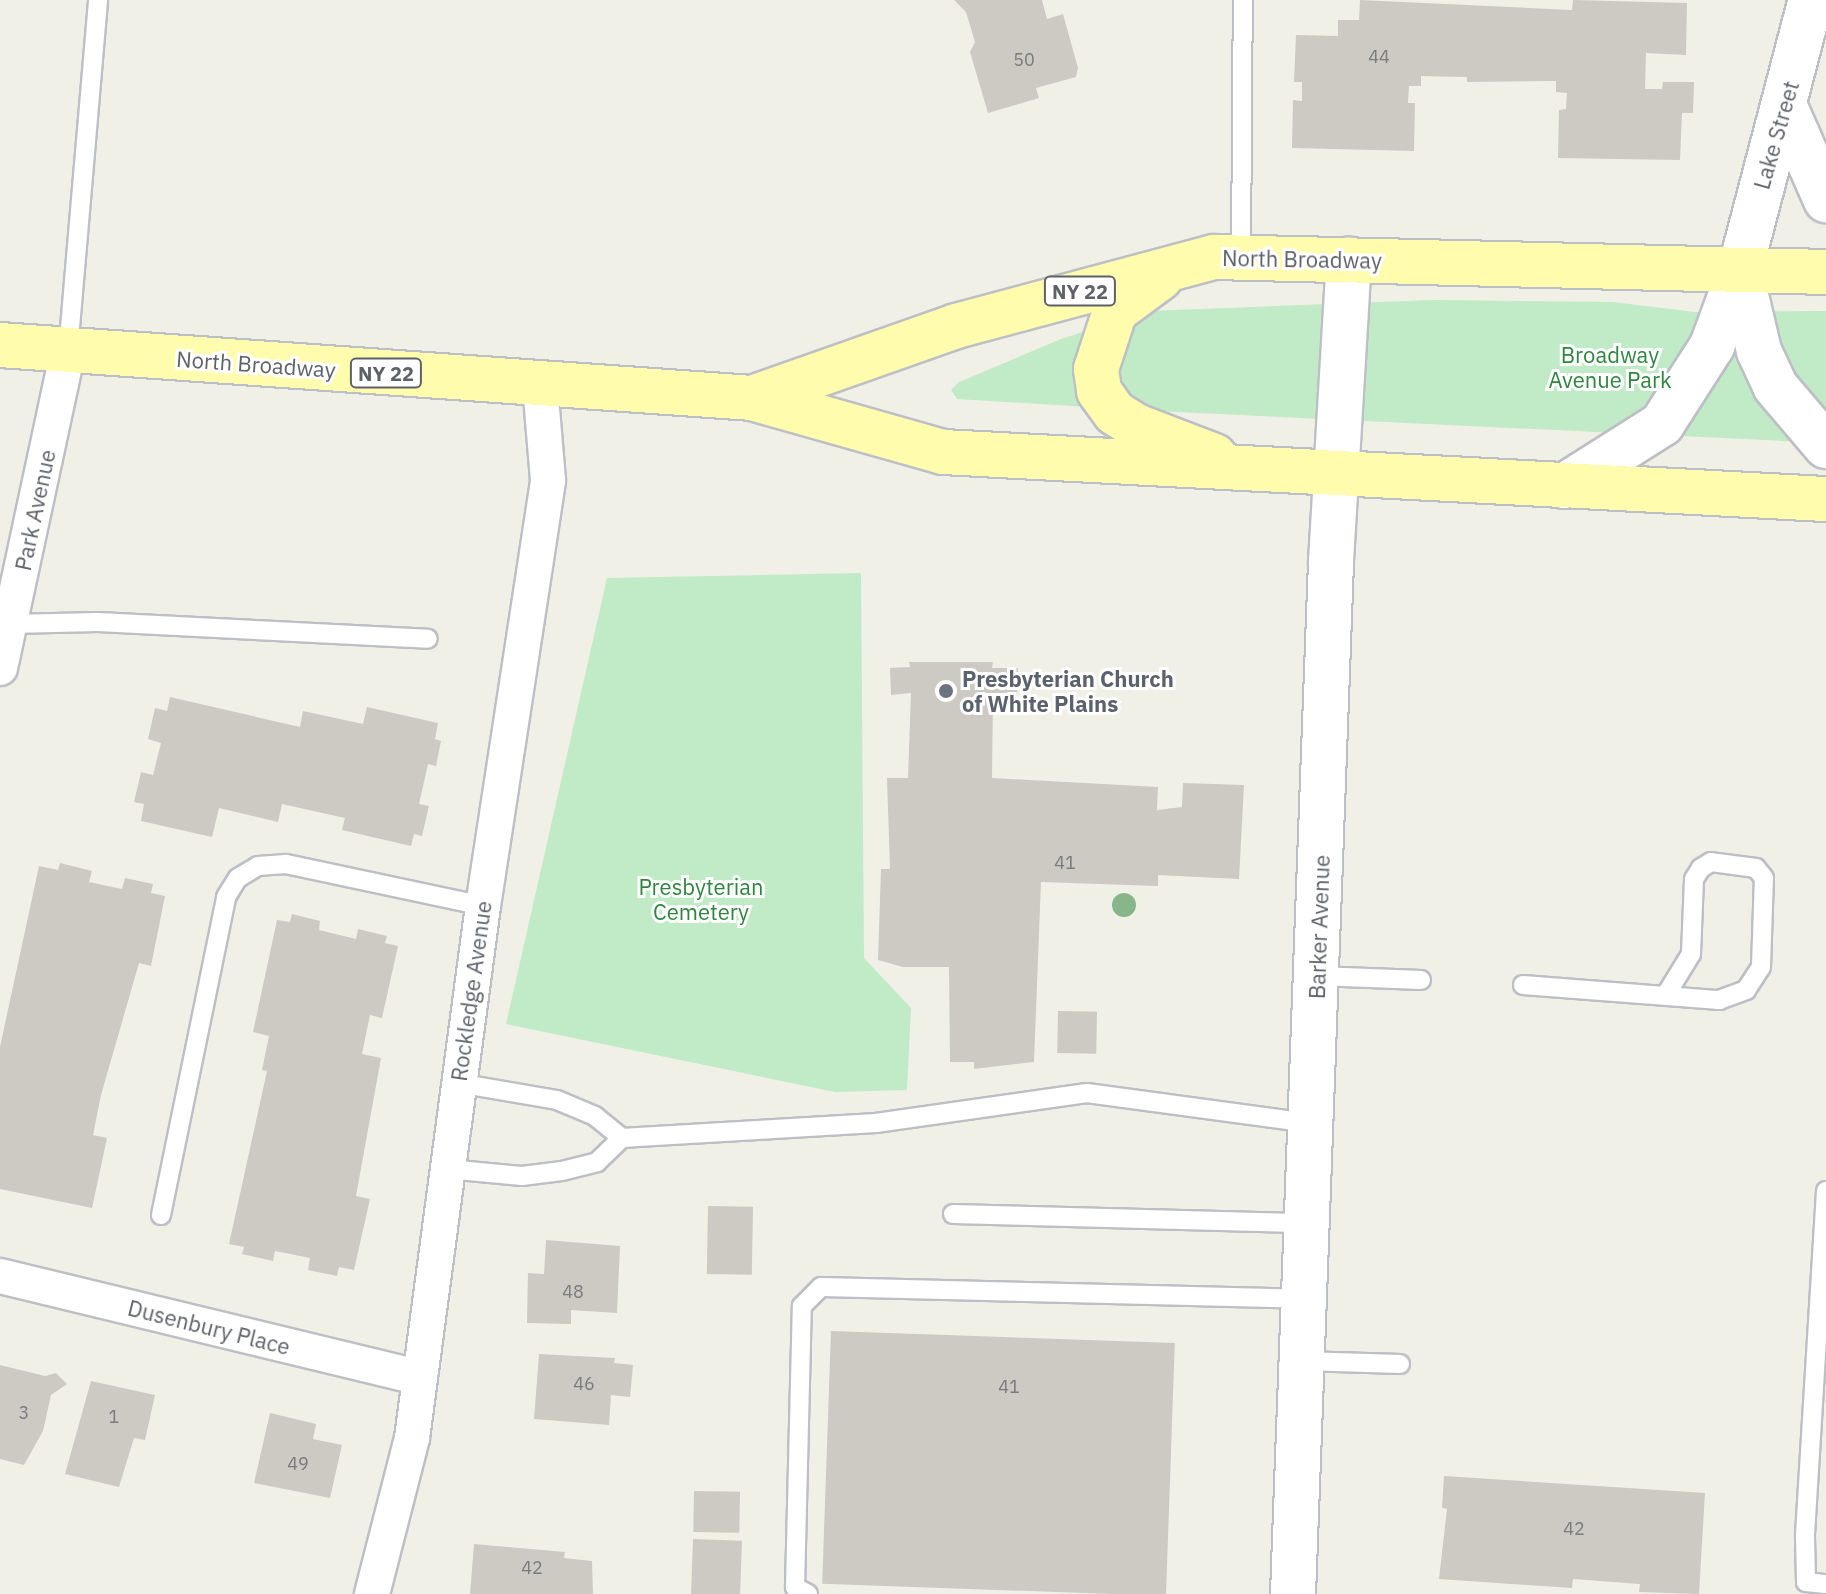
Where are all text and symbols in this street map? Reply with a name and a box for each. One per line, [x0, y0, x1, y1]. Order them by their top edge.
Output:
house number: 44 [1368, 46, 1390, 68]
house number: 50 [1013, 49, 1035, 71]
street label: Lake Street [1748, 78, 1804, 192]
street label: North Broadway [1222, 244, 1382, 274]
road number: NY 22 [1042, 275, 1118, 307]
park label: Broadway Avenue Park [1548, 341, 1672, 392]
street label: North Broadway [175, 345, 337, 383]
road number: NY 22 [348, 357, 424, 389]
street label: Park Avenue [9, 447, 61, 573]
place label: Presbyterian Church of White Plains [962, 665, 1174, 716]
marker: Presbyterian Church of White Plains [937, 682, 955, 700]
house number: 41 [1054, 852, 1076, 874]
street label: Barker Avenue [1303, 854, 1335, 1000]
park label: Presbyterian Cemetery [638, 873, 764, 924]
street label: Rockledge Avenue [445, 899, 497, 1083]
house number: 48 [562, 1281, 584, 1303]
street label: Dusenbury Place [125, 1294, 293, 1360]
house number: 46 [573, 1373, 595, 1395]
house number: 41 [998, 1376, 1020, 1398]
house number: 3 [19, 1402, 29, 1424]
house number: 1 [109, 1406, 119, 1428]
house number: 49 [287, 1453, 309, 1475]
house number: 42 [1563, 1518, 1585, 1540]
house number: 42 [521, 1557, 543, 1579]

